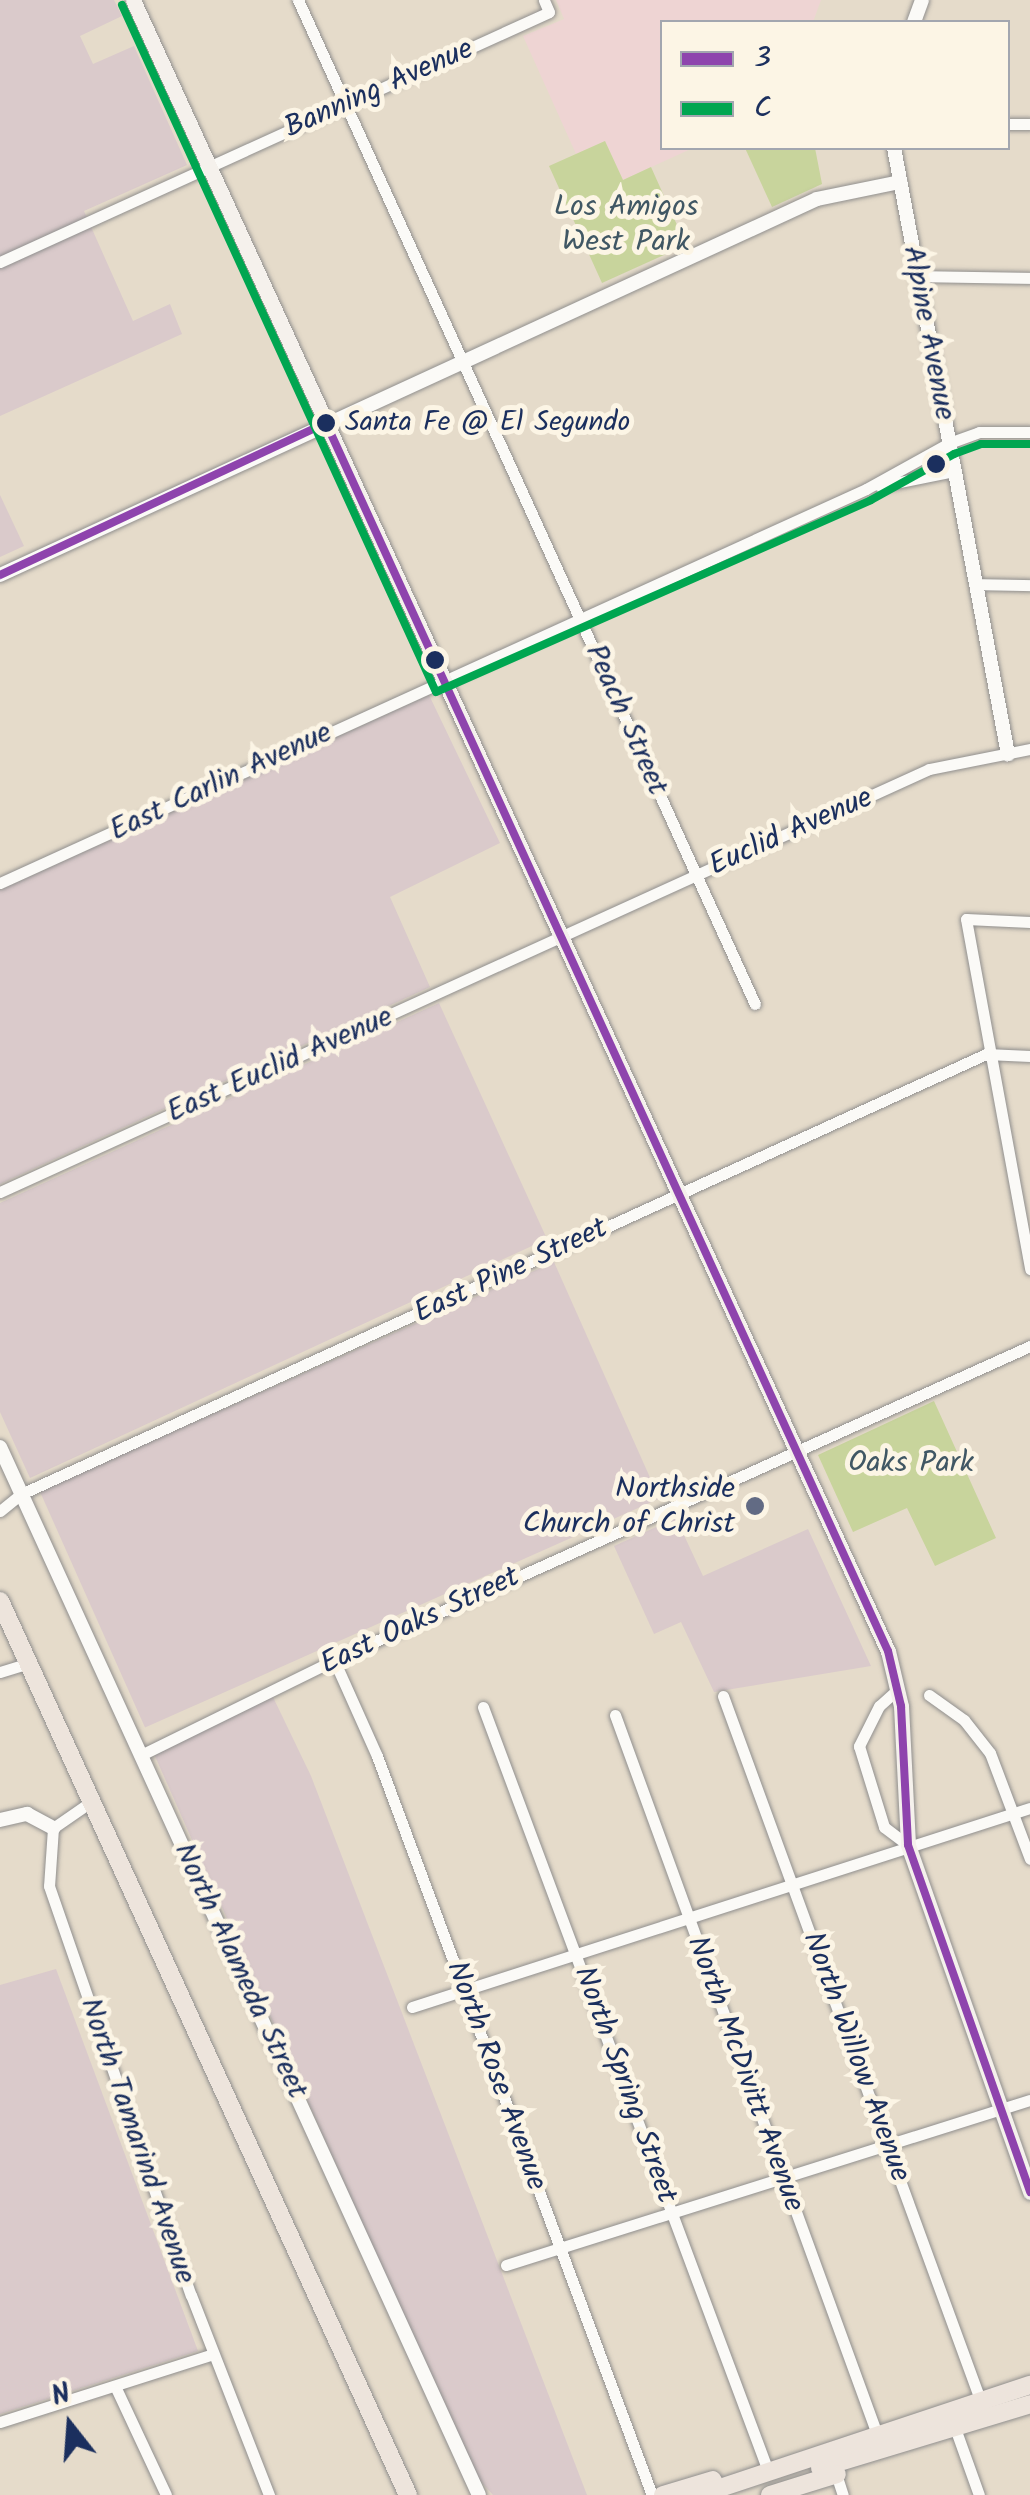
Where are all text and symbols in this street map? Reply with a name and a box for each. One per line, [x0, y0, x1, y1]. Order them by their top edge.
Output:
legend [660, 20, 1010, 150]
street label: Banning Avenue [279, 31, 479, 147]
text: 3 [754, 35, 771, 83]
text: C [754, 85, 772, 133]
park label: Los Amigos West Park [554, 189, 698, 260]
street label: Alpine Avenue [893, 243, 963, 423]
place label: Santa Fe @ El Segundo [345, 406, 630, 440]
marker: Santa Fe @ El Segundo [316, 413, 336, 433]
unlabelled marker [926, 454, 946, 474]
street label: Peach Street [577, 639, 675, 801]
unlabelled marker [425, 650, 445, 670]
street label: East Carlin Avenue [104, 715, 338, 849]
street label: Euclid Avenue [704, 780, 878, 884]
street label: East Euclid Avenue [162, 999, 398, 1131]
street label: East Pine Street [409, 1211, 613, 1331]
park label: Oaks Park [848, 1445, 974, 1481]
place label: Northside Church of Christ [523, 1471, 735, 1542]
marker: Northside Church of Christ [744, 1495, 766, 1517]
street label: East Oaks Street [315, 1559, 525, 1683]
street label: North Alameda Street [165, 1838, 315, 2104]
street label: North Willow Avenue [794, 1927, 918, 2187]
street label: North McDivitt Avenue [678, 1931, 812, 2217]
street label: North Rose Avenue [438, 1956, 554, 2196]
street label: North Spring Street [565, 1962, 685, 2208]
street label: North Tamarind Avenue [71, 1993, 203, 2289]
text: N [46, 2372, 76, 2420]
north arrow [20, 2375, 120, 2475]

